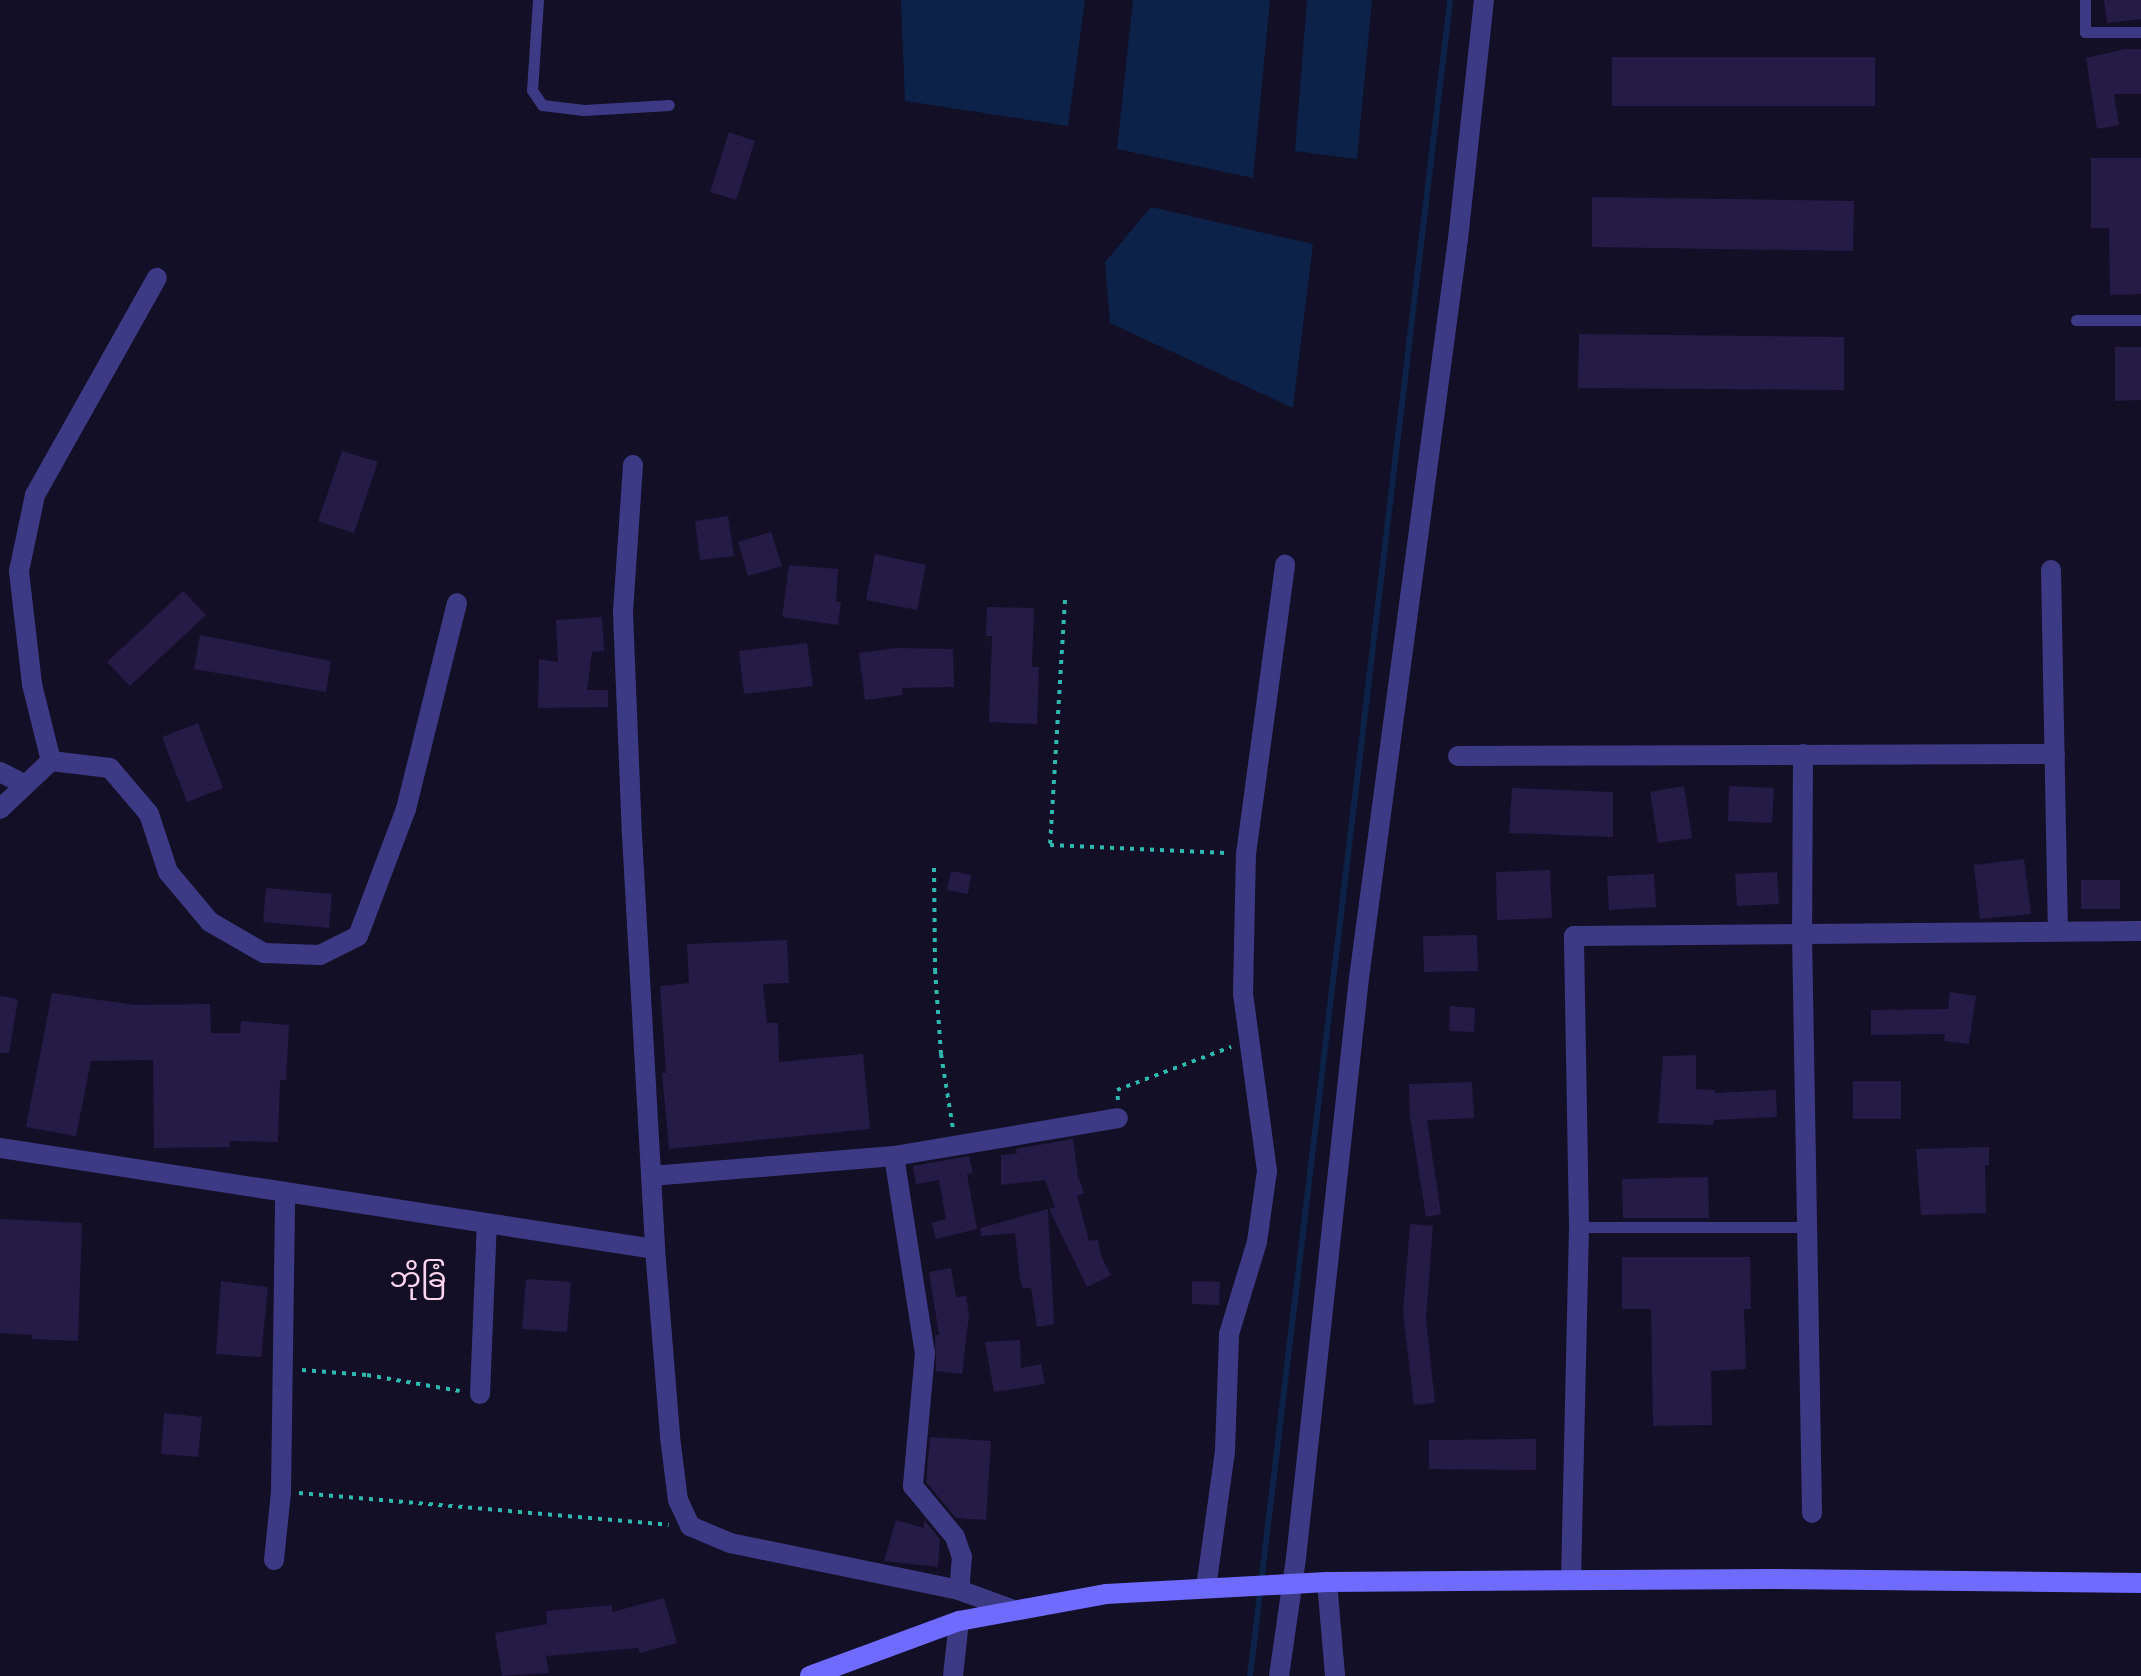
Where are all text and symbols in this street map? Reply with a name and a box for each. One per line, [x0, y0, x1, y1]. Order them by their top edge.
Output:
district label: ဘိုခြံ [390, 1261, 446, 1295]

